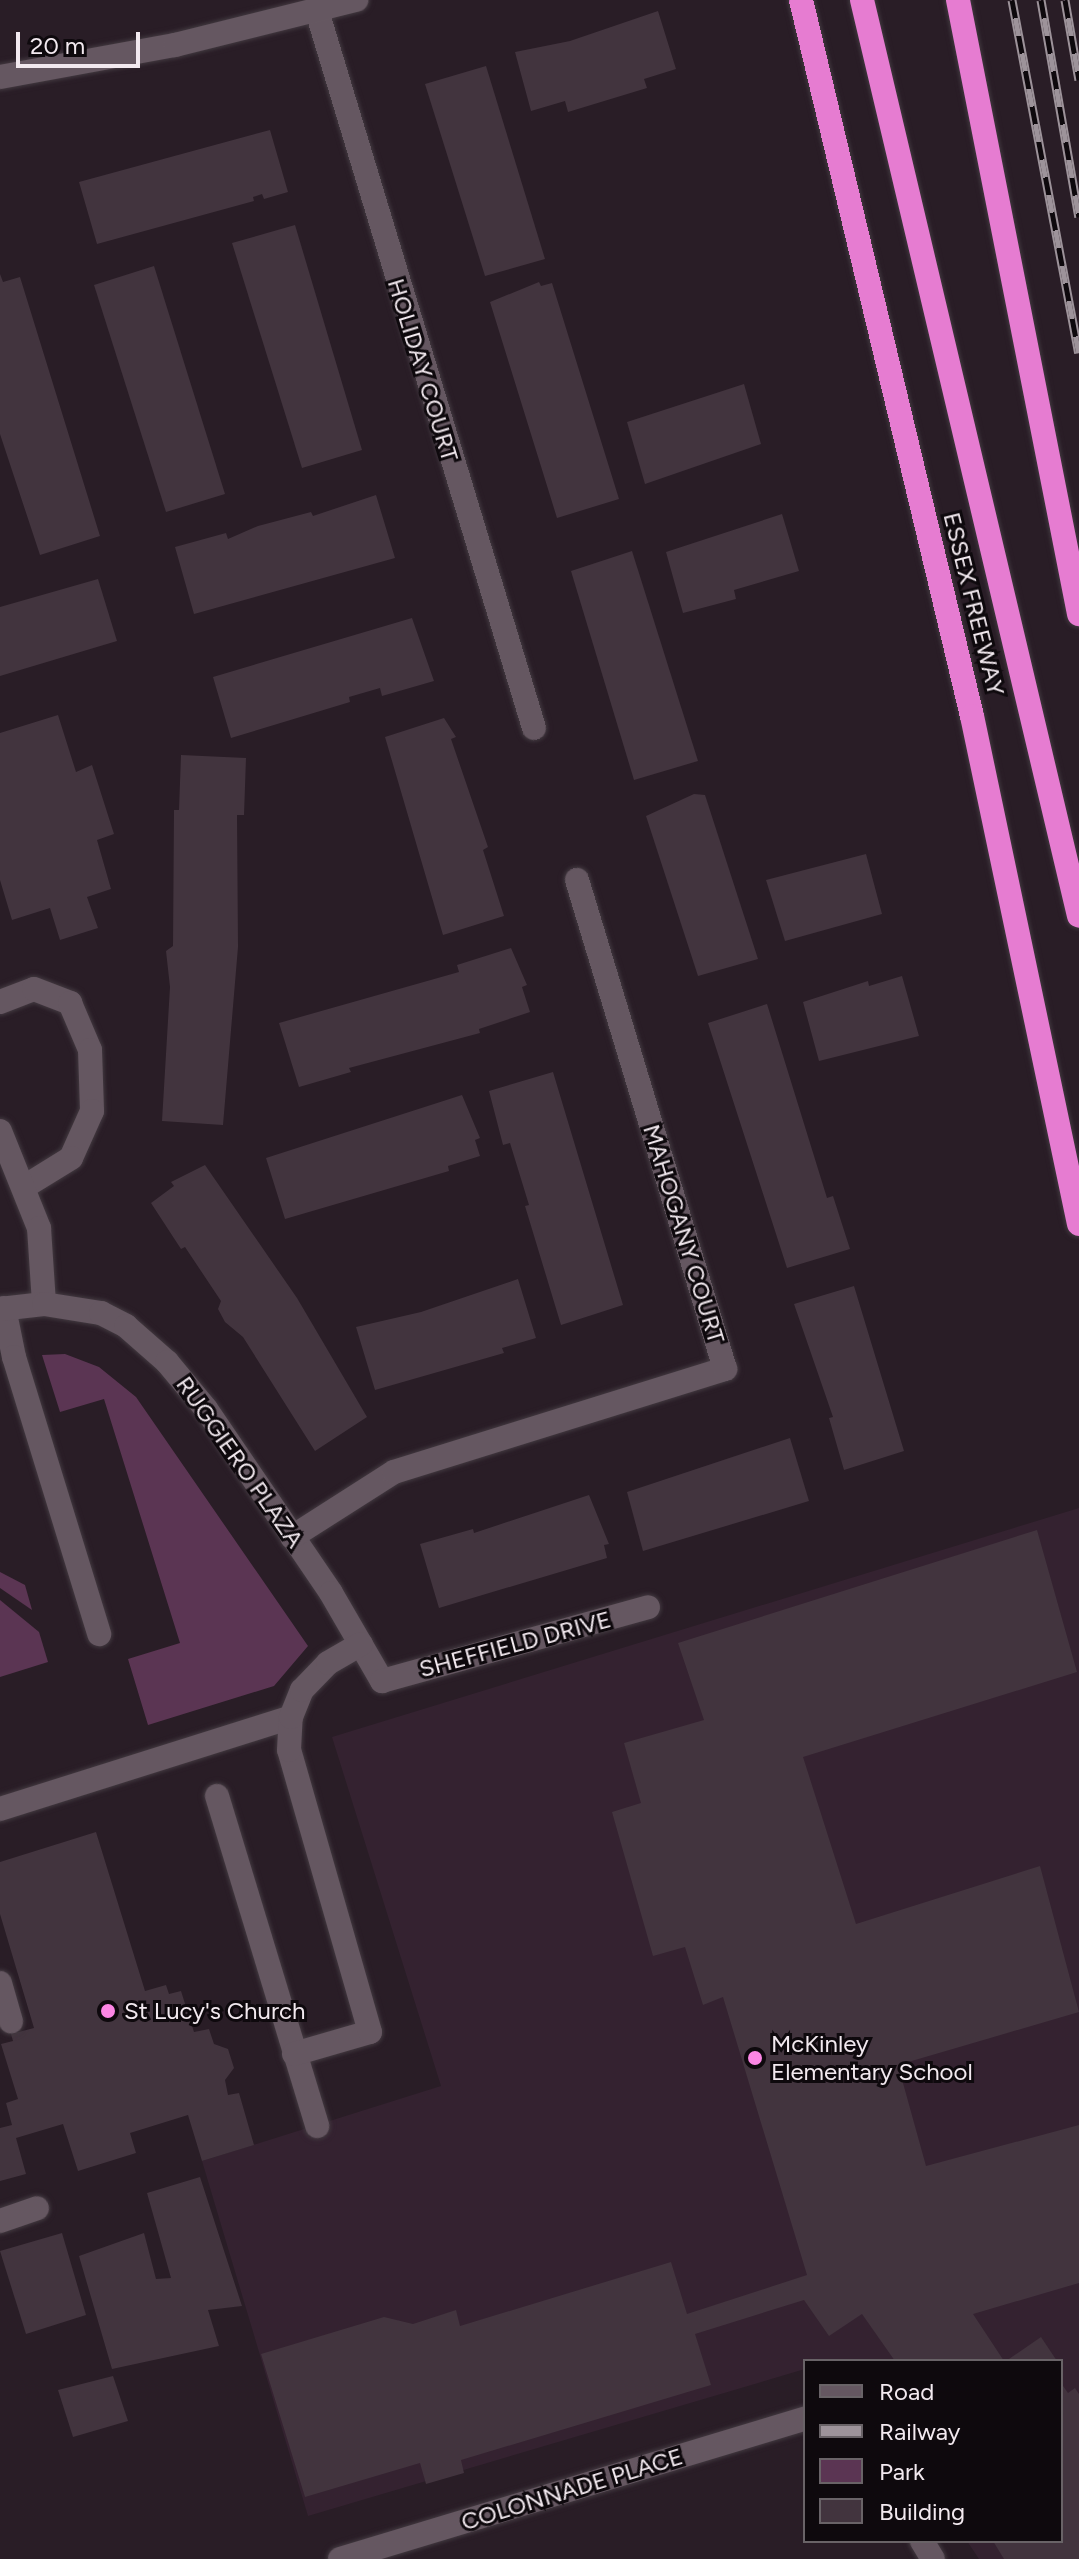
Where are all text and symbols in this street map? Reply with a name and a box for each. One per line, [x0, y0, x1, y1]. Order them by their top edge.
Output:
scale bar [20, 16, 144, 66]
text: 20 m [30, 31, 85, 60]
street label: HOLIDAY COURT [382, 275, 464, 465]
street label: ESSEX FREEWAY [937, 509, 1011, 699]
street label: MAHOGANY COURT [637, 1121, 731, 1347]
street label: RUGGIERO PLAZA [170, 1371, 310, 1553]
street label: SHEFFIELD DRIVE [416, 1605, 614, 1683]
place label: St Lucy's Church [124, 1997, 305, 2025]
marker: St Lucy's Church [99, 2002, 117, 2020]
place label: McKinley Elementary School [771, 2030, 973, 2086]
marker: McKinley Elementary School [746, 2049, 764, 2067]
legend [803, 2359, 1063, 2543]
text: Road [879, 2377, 934, 2406]
text: Railway [879, 2417, 960, 2446]
street label: COLONNADE PLACE [458, 2442, 686, 2536]
text: Park [879, 2457, 925, 2486]
text: Building [879, 2497, 965, 2526]

